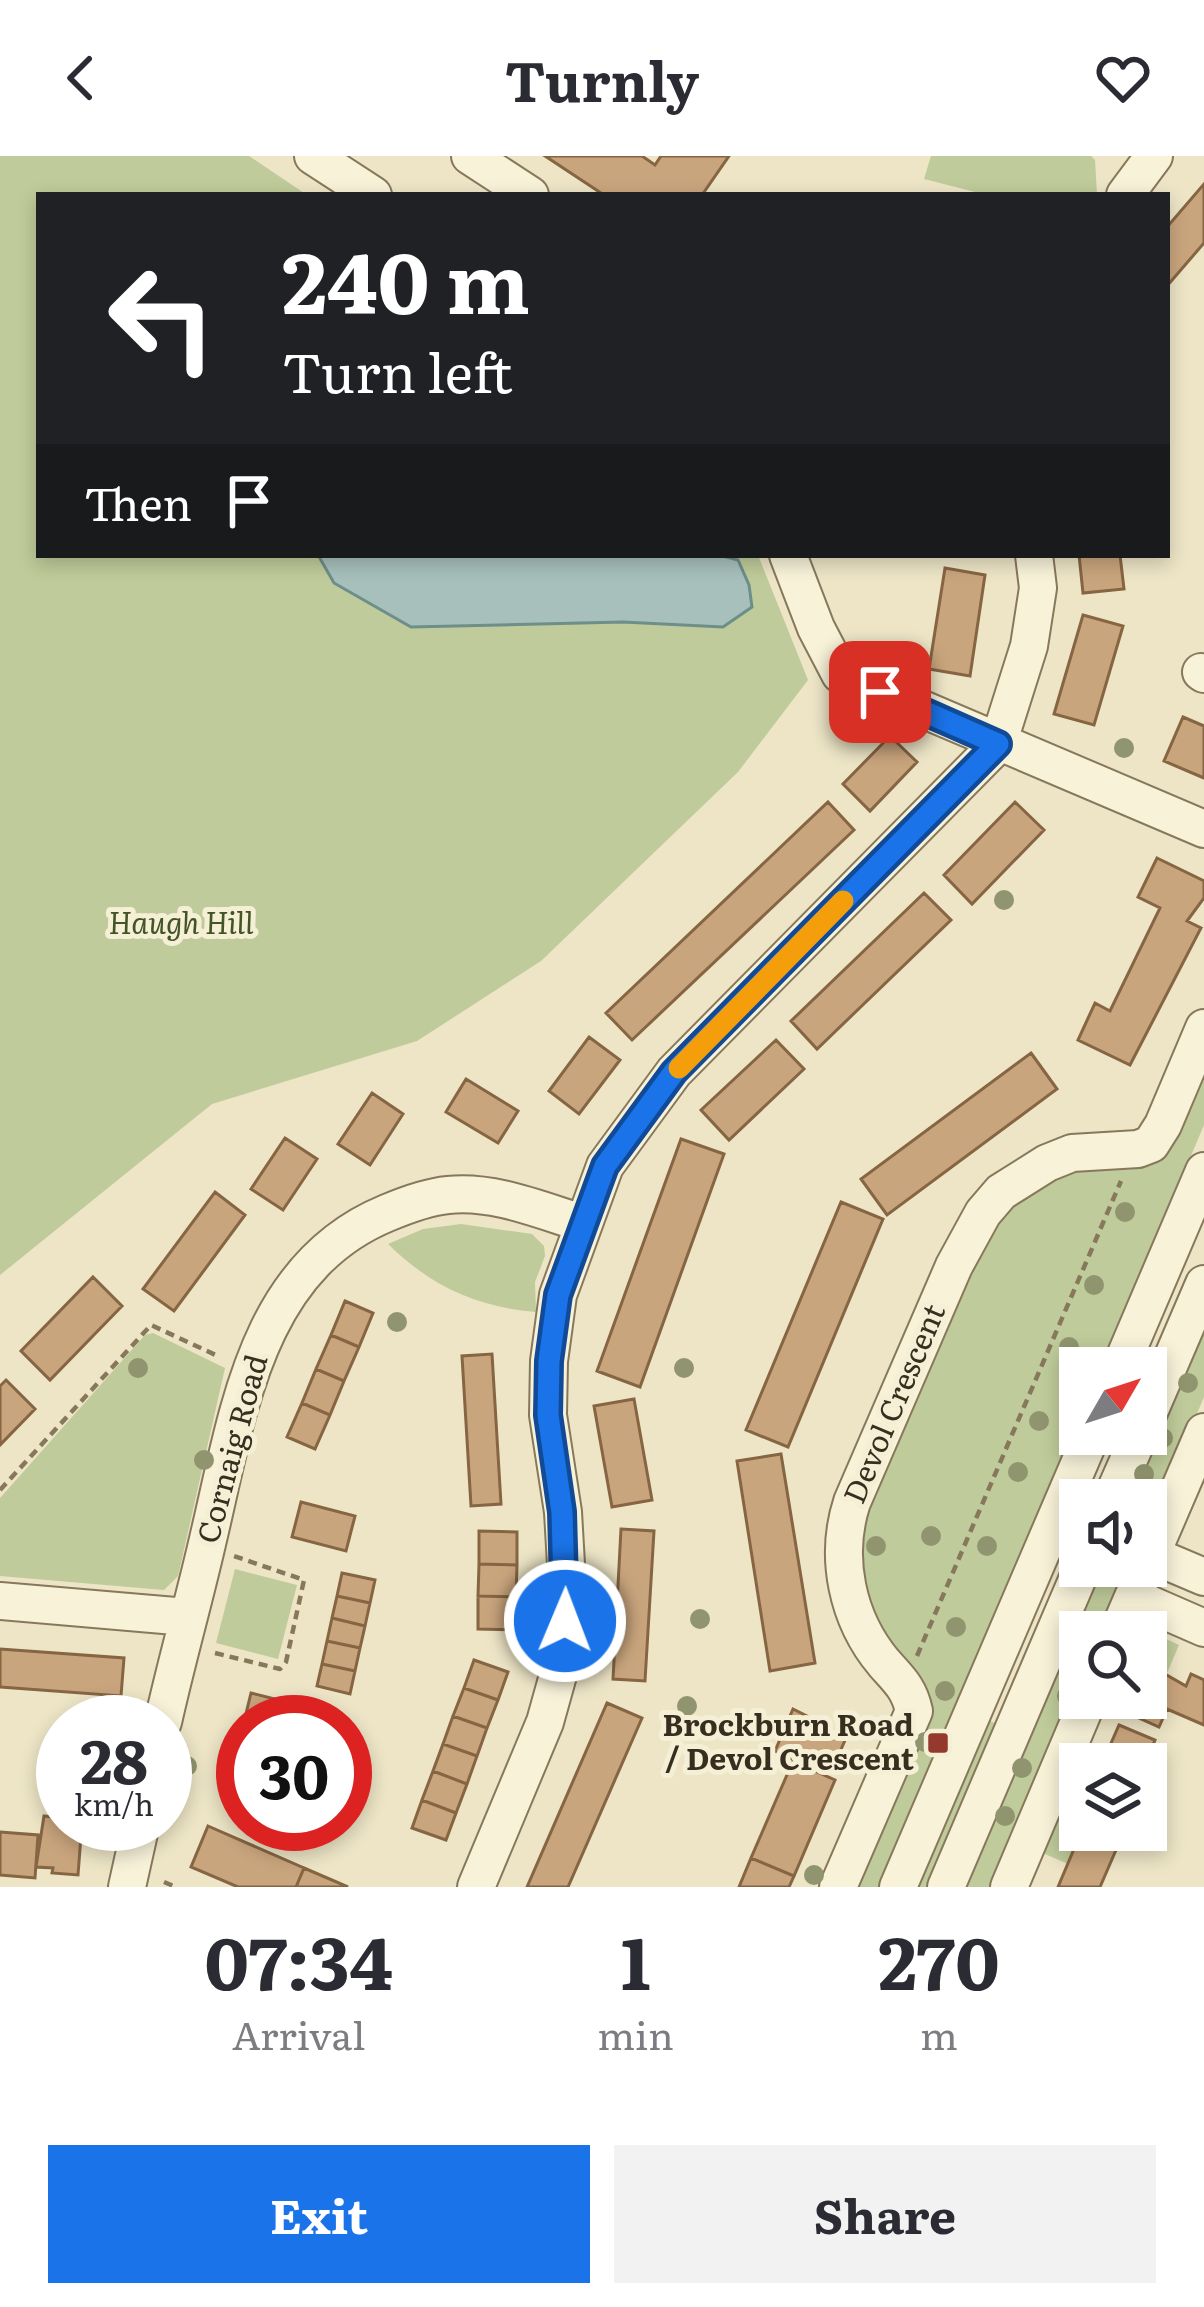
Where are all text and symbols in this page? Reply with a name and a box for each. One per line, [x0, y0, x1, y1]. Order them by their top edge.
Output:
text: Turnly [505, 38, 699, 119]
icon: back [48, 45, 114, 111]
icon: heart [1090, 45, 1156, 111]
text: 240 m [282, 215, 530, 340]
icon: left [84, 240, 240, 396]
text: Turn left [282, 329, 513, 410]
text: Then [84, 468, 192, 535]
icon: arrive [216, 468, 282, 534]
pin [829, 641, 931, 743]
icon: arrive [847, 659, 913, 725]
park label: Haugh Hill [109, 899, 254, 943]
street label: Devol Crescent [830, 1296, 954, 1509]
north arrow [1059, 1347, 1167, 1455]
map controls [1059, 1347, 1167, 1851]
street label: Cornaig Road [184, 1349, 276, 1548]
button: sound [1059, 1479, 1167, 1587]
position arrow [502, 1558, 628, 1684]
button: search [1059, 1611, 1167, 1719]
speed limit sign: 30 [216, 1695, 372, 1851]
place label: Brockburn Road / Devol Crescent [662, 1701, 915, 1779]
text: 28 [80, 1713, 148, 1802]
marker: Brockburn Road / Devol Crescent [925, 1730, 951, 1756]
button: layers [1059, 1743, 1167, 1851]
text: km/h [74, 1781, 154, 1825]
text: 07:34 [204, 1905, 393, 2012]
text: 1 [621, 1905, 650, 2012]
text: 270 [878, 1905, 1000, 2012]
text: Arrival [232, 2004, 365, 2062]
text: min [597, 2004, 674, 2062]
text: m [920, 2004, 958, 2062]
button: Exit [48, 2145, 590, 2283]
button: Share [614, 2145, 1156, 2283]

